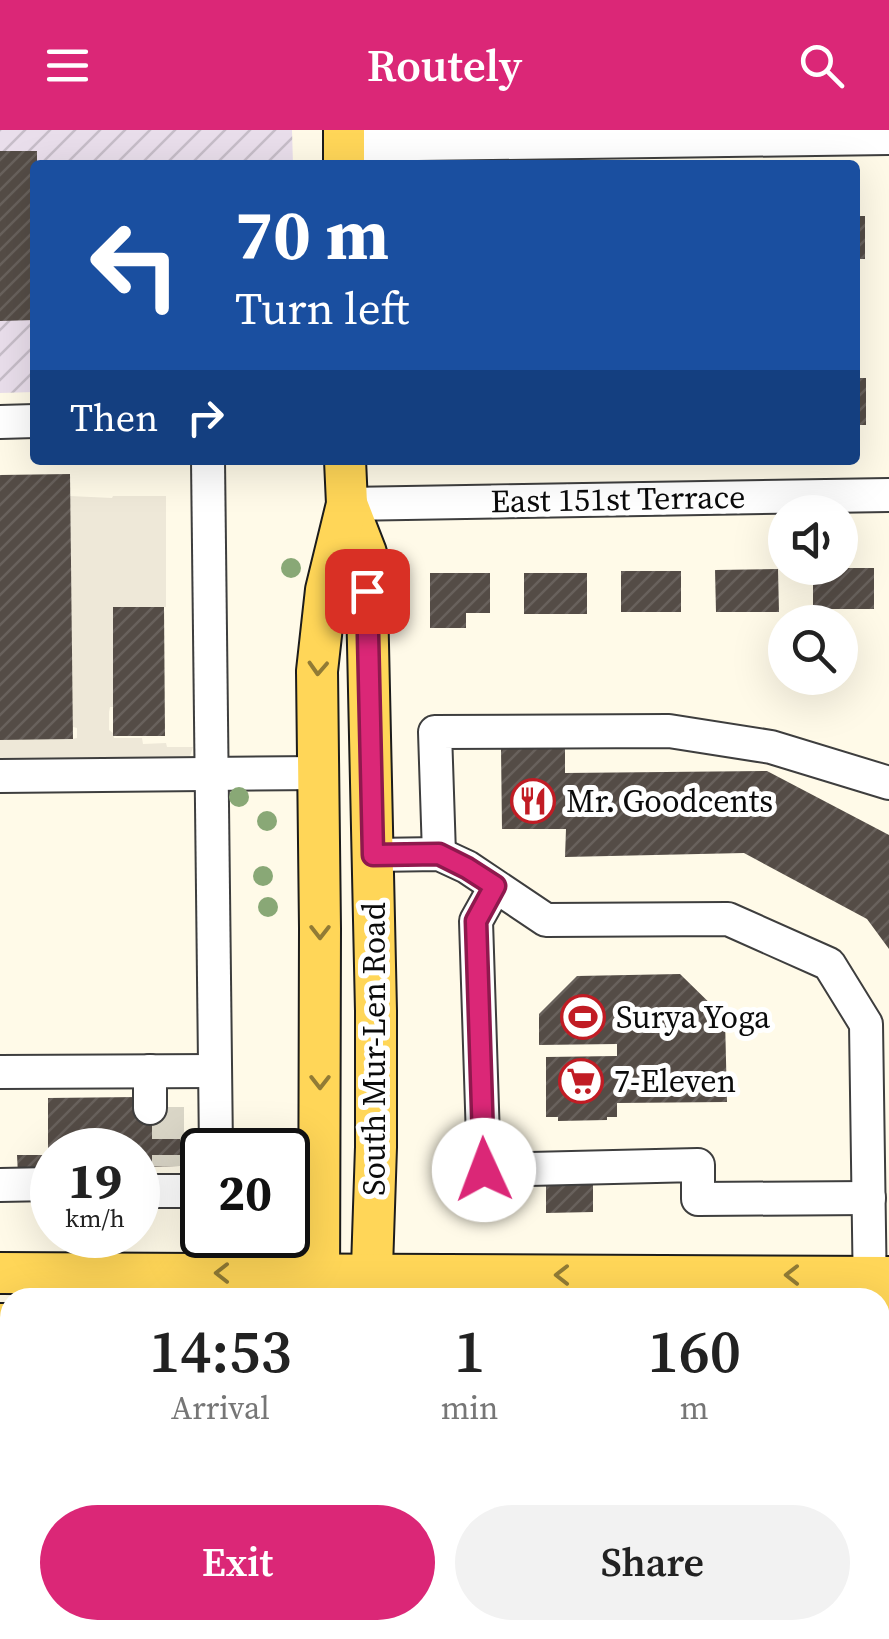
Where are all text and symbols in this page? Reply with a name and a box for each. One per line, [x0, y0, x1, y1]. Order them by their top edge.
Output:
text: Routely [367, 34, 522, 96]
icon: menu [40, 38, 95, 93]
icon: search [794, 38, 849, 93]
text: 70 m [235, 186, 389, 282]
icon: left [70, 200, 200, 330]
text: Turn left [235, 277, 409, 339]
icon: right [178, 390, 233, 445]
text: Then [70, 392, 158, 444]
street label: East 151st Terrace [490, 475, 746, 523]
map controls [768, 495, 858, 695]
button: sound [768, 495, 858, 585]
pin [325, 549, 410, 634]
icon: arrive [340, 564, 395, 619]
button: search [768, 605, 858, 695]
one-way arrow [308, 661, 329, 677]
restaurant icon: Mr. Goodcents [510, 778, 556, 824]
place label: Mr. Goodcents [566, 779, 773, 823]
street label: South Mur-Len Road [352, 902, 396, 1196]
one-way arrow [309, 926, 331, 941]
sports icon: Surya Yoga [560, 994, 606, 1040]
place label: Surya Yoga [616, 995, 771, 1039]
supermarket icon: 7-Eleven [558, 1058, 604, 1104]
place label: 7-Eleven [614, 1059, 736, 1103]
one-way arrow [309, 1074, 331, 1090]
position arrow [432, 1118, 536, 1222]
speed limit sign: 20 [180, 1128, 310, 1258]
text: 19 [68, 1146, 122, 1215]
text: km/h [65, 1201, 125, 1235]
one-way arrow [214, 1263, 230, 1284]
one-way arrow [554, 1264, 570, 1286]
one-way arrow [783, 1264, 798, 1286]
text: 14:53 [149, 1310, 292, 1392]
text: 1 [454, 1310, 485, 1392]
text: 160 [647, 1310, 741, 1392]
text: Arrival [171, 1386, 270, 1430]
text: min [441, 1386, 498, 1430]
text: m [680, 1386, 709, 1430]
button: Exit [40, 1505, 435, 1620]
button: Share [455, 1505, 850, 1620]

